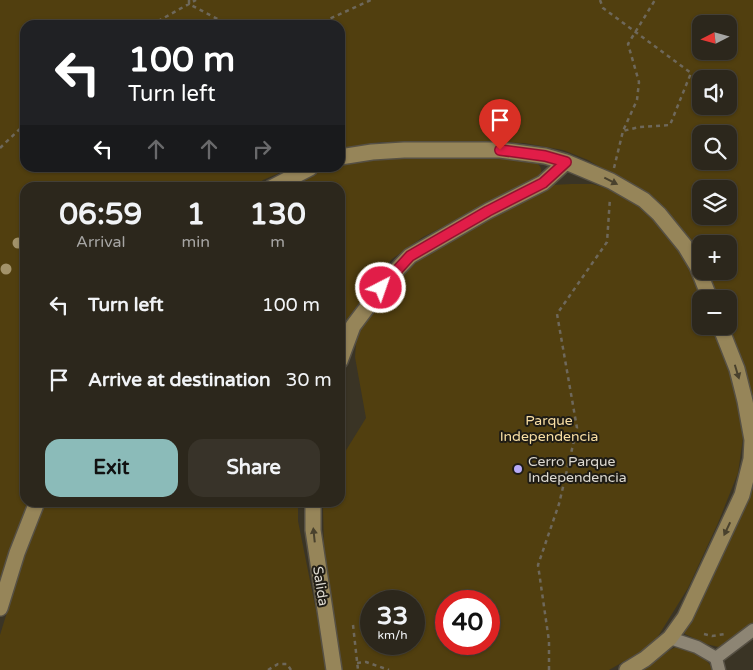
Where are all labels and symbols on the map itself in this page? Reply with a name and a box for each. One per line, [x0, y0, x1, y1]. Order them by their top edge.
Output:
north arrow [692, 15, 738, 60]
pin [479, 99, 521, 150]
one-way arrow [603, 177, 618, 185]
position arrow [354, 261, 406, 313]
one-way arrow [734, 365, 742, 380]
park label: Parque Independencia [500, 412, 598, 445]
place label: Cerro Parque Independencia [528, 453, 627, 486]
marker: Cerro Parque Independencia [512, 463, 524, 475]
one-way arrow [723, 521, 731, 536]
one-way arrow [310, 527, 318, 543]
street label: Salida [309, 565, 332, 607]
speed limit sign: 40 [435, 590, 500, 655]

